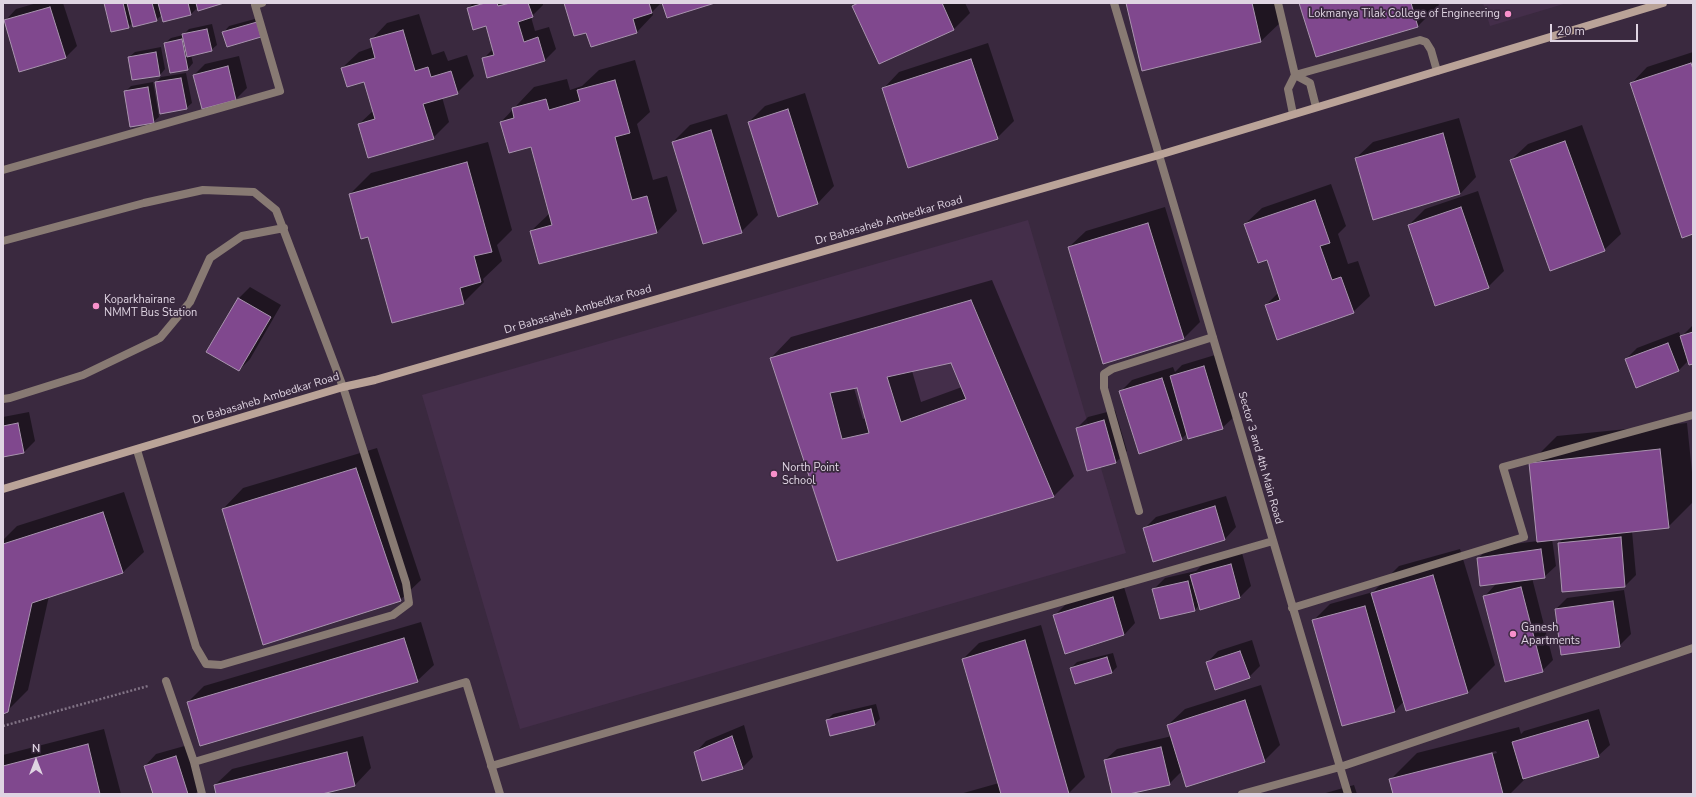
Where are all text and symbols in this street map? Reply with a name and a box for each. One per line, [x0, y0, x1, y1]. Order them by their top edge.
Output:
place label: Lokmanya Tilak College of Engineering [1308, 7, 1500, 21]
marker: Lokmanya Tilak College of Engineering [1503, 9, 1513, 19]
scale bar [1552, 16, 1640, 42]
text: 20 m [1557, 23, 1585, 39]
street label: Dr Babasaheb Ambedkar Road [814, 194, 964, 248]
street label: Dr Babasaheb Ambedkar Road [503, 283, 653, 337]
place label: Koparkhairane NMMT Bus Station [104, 293, 197, 319]
marker: Koparkhairane NMMT Bus Station [91, 301, 101, 311]
street label: Dr Babasaheb Ambedkar Road [191, 370, 341, 428]
street label: Sector 3 and 4th Main Road [1235, 390, 1285, 526]
place label: North Point School [782, 461, 839, 487]
marker: North Point School [769, 469, 779, 479]
place label: Ganesh Apartments [1521, 621, 1580, 647]
marker: Ganesh Apartments [1508, 629, 1518, 639]
north arrow [16, 741, 56, 781]
text: N [32, 741, 40, 756]

